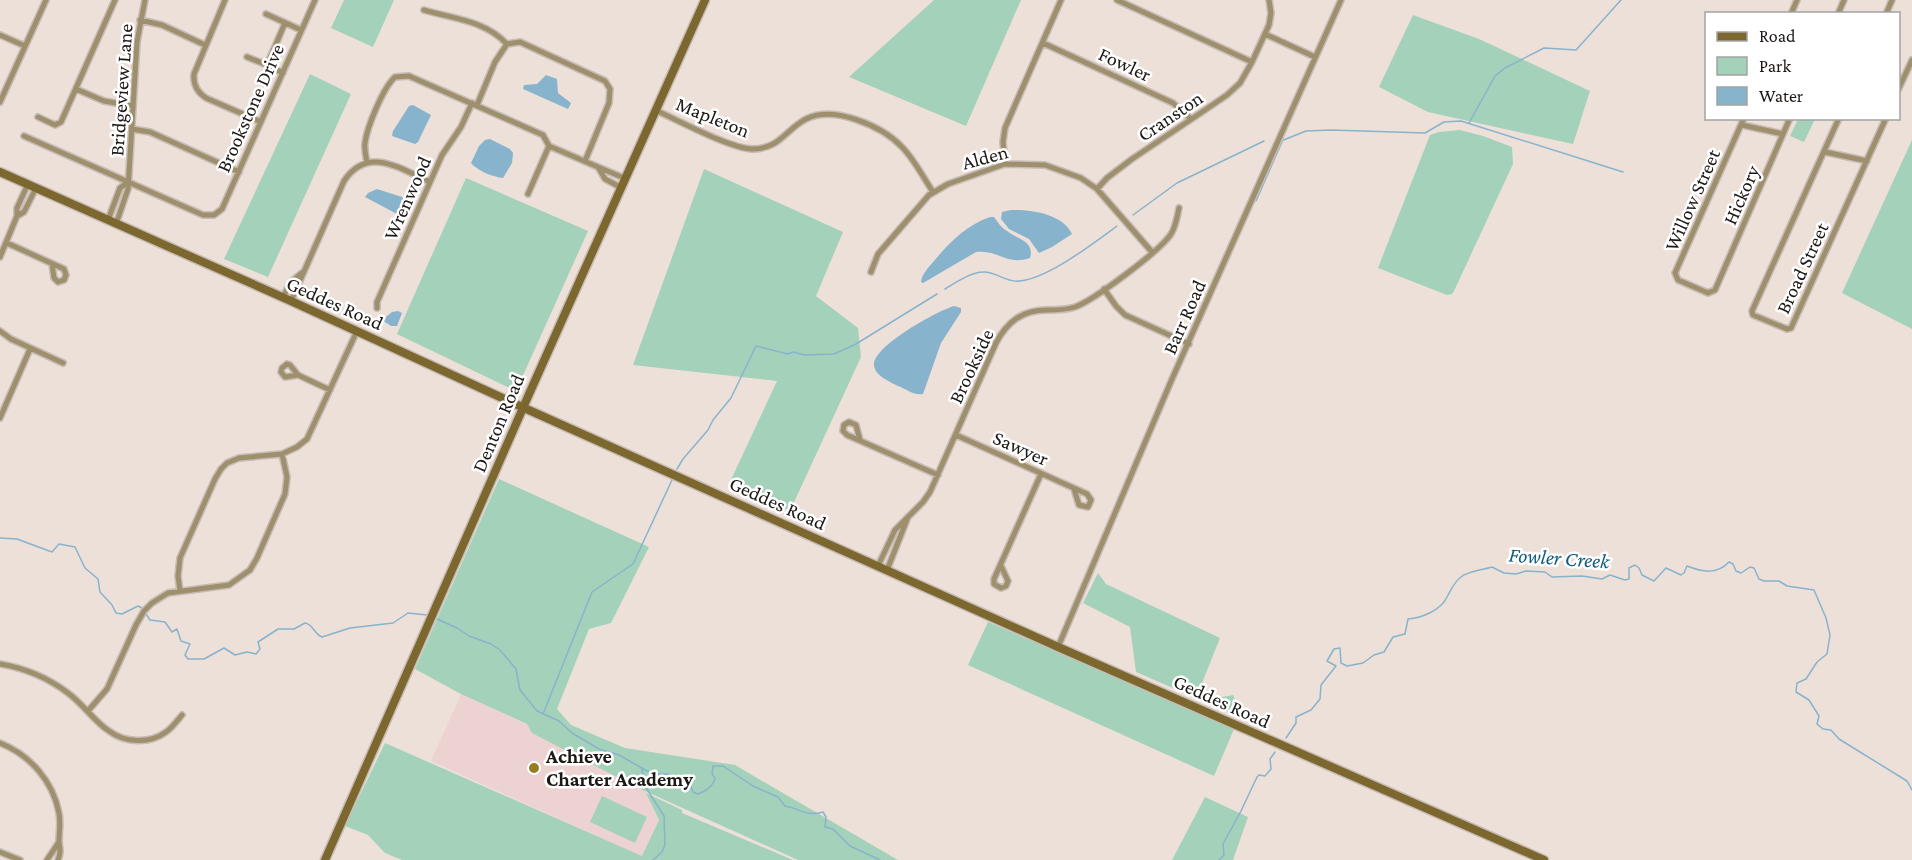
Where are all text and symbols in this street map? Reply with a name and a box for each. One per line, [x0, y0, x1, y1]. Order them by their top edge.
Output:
legend [1705, 12, 1900, 120]
street label: Bridgeview Lane [105, 23, 138, 157]
text: Road [1759, 26, 1796, 46]
street label: Brookstone Drive [212, 40, 288, 175]
street label: Fowler [1095, 42, 1155, 86]
text: Park [1759, 56, 1791, 76]
street label: Cranston [1133, 86, 1207, 146]
text: Water [1759, 86, 1804, 106]
street label: Mapleton [673, 92, 753, 143]
street label: Alden [960, 140, 1011, 174]
street label: Willow Street [1660, 145, 1724, 254]
street label: Wrenwood [379, 152, 435, 243]
street label: Hickory [1718, 161, 1765, 228]
street label: Broad Street [1771, 219, 1833, 317]
street label: Geddes Road [283, 272, 387, 334]
street label: Barr Road [1158, 276, 1210, 357]
street label: Brookside [944, 325, 998, 407]
street label: Denton Road [467, 370, 529, 475]
street label: Sawyer [989, 426, 1052, 471]
street label: Geddes Road [726, 472, 830, 534]
water label: Fowler Creek [1508, 543, 1611, 574]
street label: Geddes Road [1170, 670, 1274, 732]
place label: Achieve Charter Academy [545, 745, 693, 790]
marker: Achieve Charter Academy [527, 761, 541, 775]

